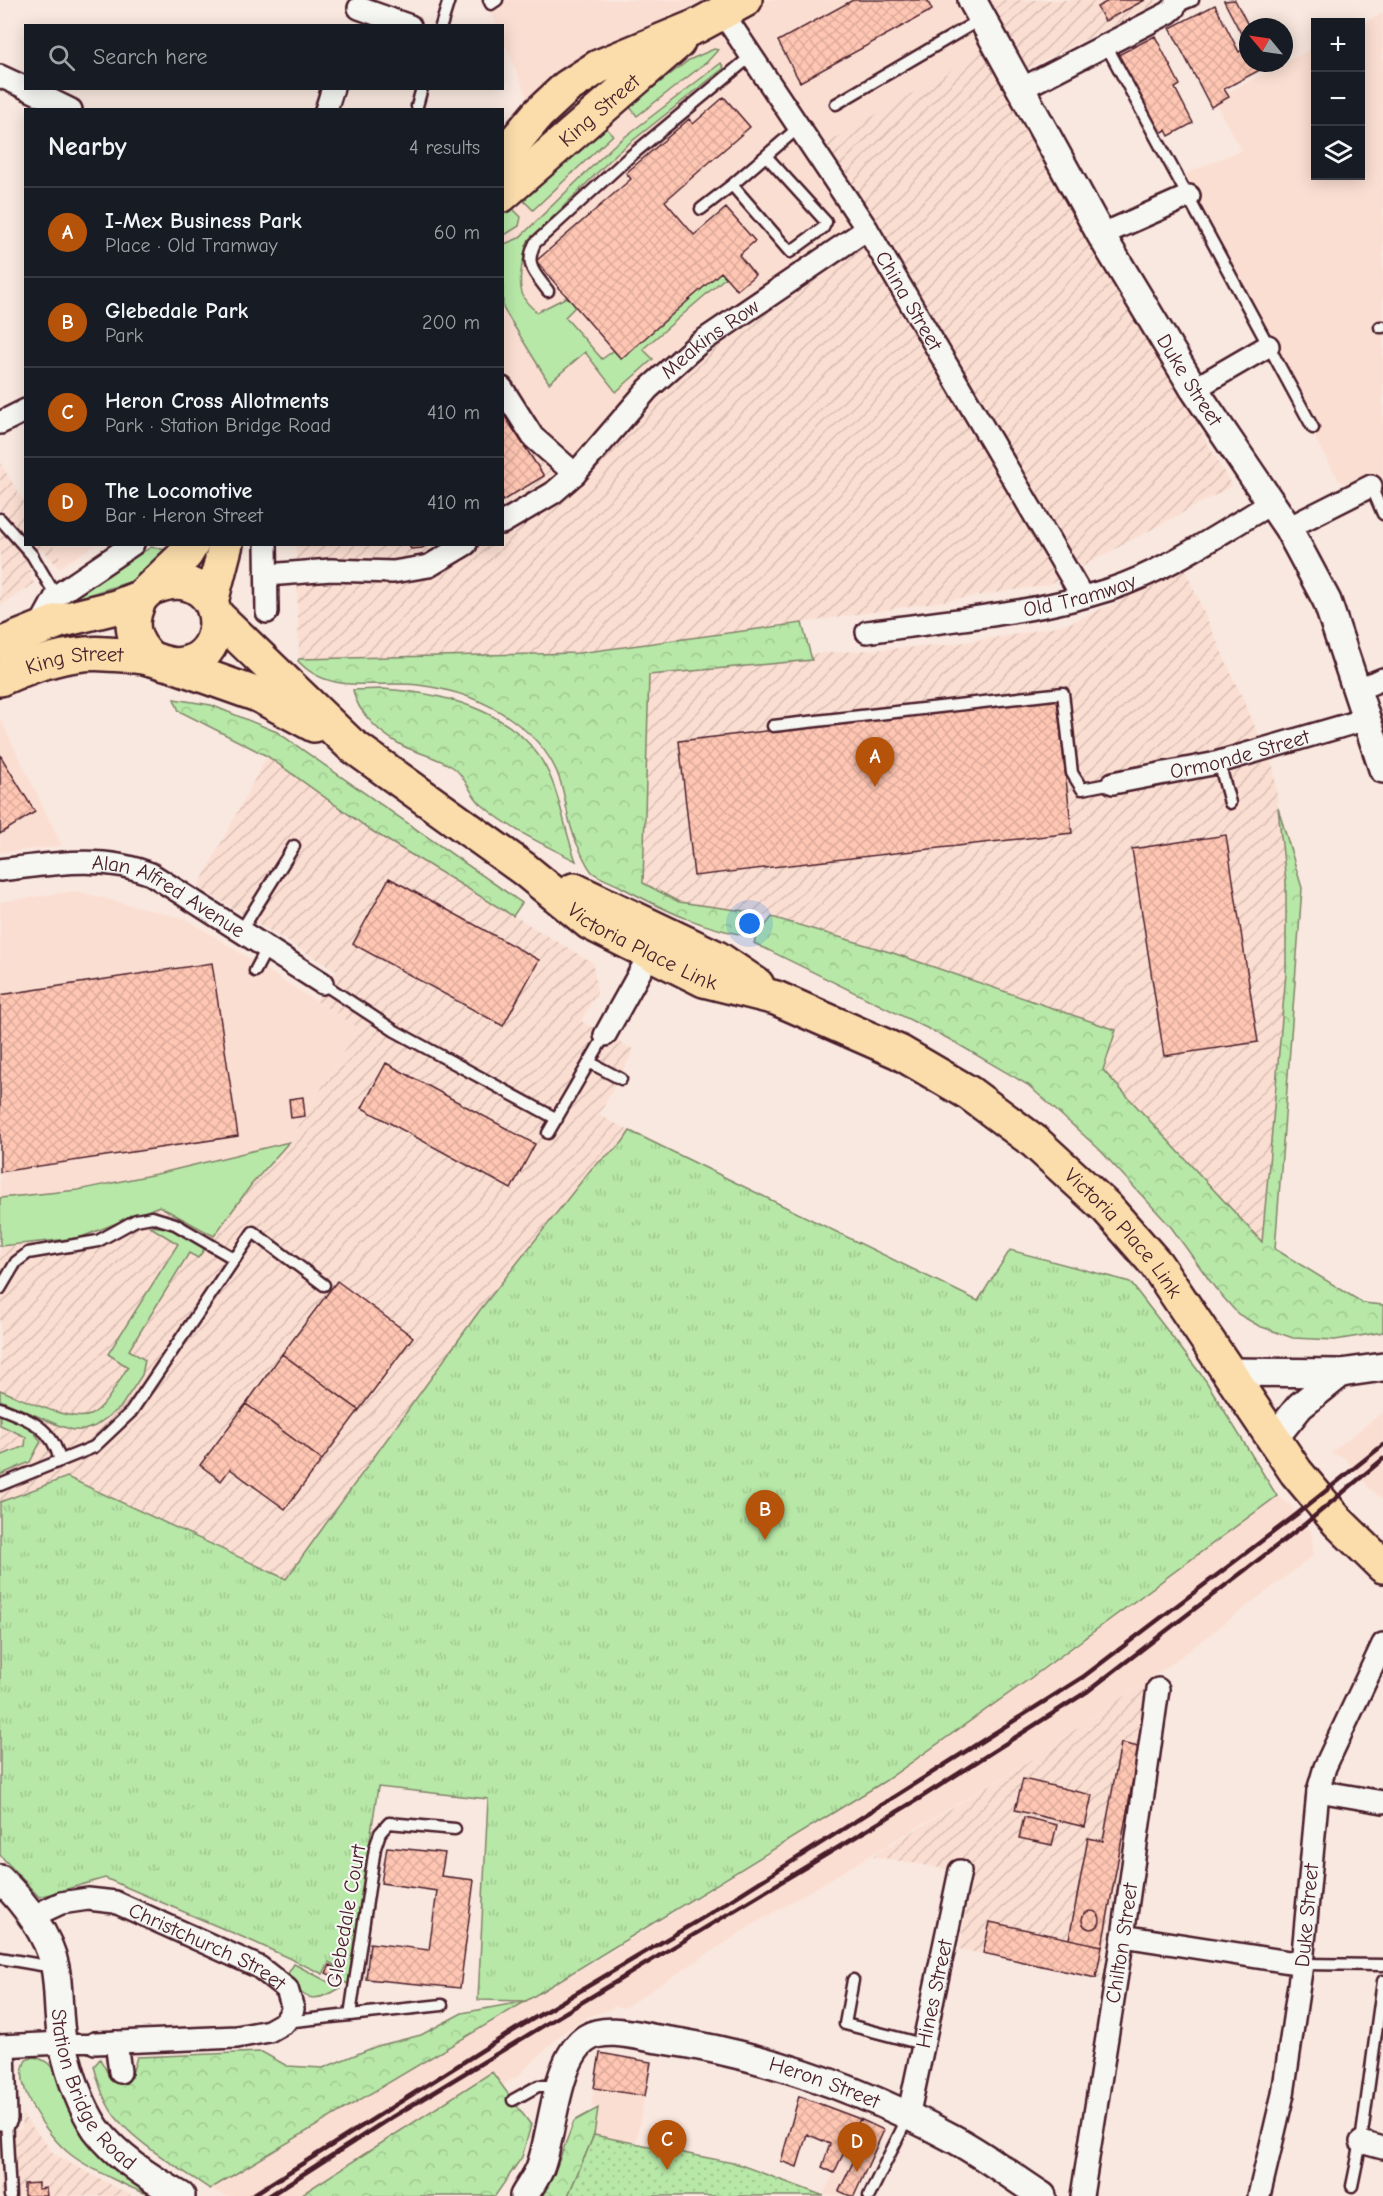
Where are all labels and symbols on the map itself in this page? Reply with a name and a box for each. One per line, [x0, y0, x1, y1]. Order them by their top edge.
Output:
north arrow [1239, 18, 1293, 72]
street label: King Street [554, 68, 645, 152]
street label: China Street [871, 247, 948, 355]
street label: Meakins Row [656, 294, 764, 384]
street label: Duke Street [1152, 330, 1228, 431]
street label: Old Tramway [1021, 568, 1140, 622]
street label: King Street [22, 641, 125, 680]
street label: Ormonde Street [1168, 724, 1313, 784]
pin: A [856, 738, 894, 787]
street label: Alan Alfred Avenue [91, 850, 249, 943]
street label: Victoria Place Link [563, 898, 719, 995]
your location [735, 909, 764, 938]
street label: Victoria Place Link [1060, 1163, 1187, 1302]
pin: B [746, 1490, 784, 1540]
street label: Glebedale Court [322, 1841, 371, 1990]
street label: Duke Street [1290, 1862, 1323, 1968]
street label: Chilton Street [1101, 1880, 1143, 2005]
street label: Christchurch Street [125, 1898, 291, 1996]
street label: Hines Street [911, 1936, 957, 2050]
street label: Station Bridge Road [47, 2008, 141, 2175]
street label: Heron Street [766, 2052, 885, 2114]
pin: C [648, 2120, 686, 2170]
pin: D [838, 2122, 876, 2172]

